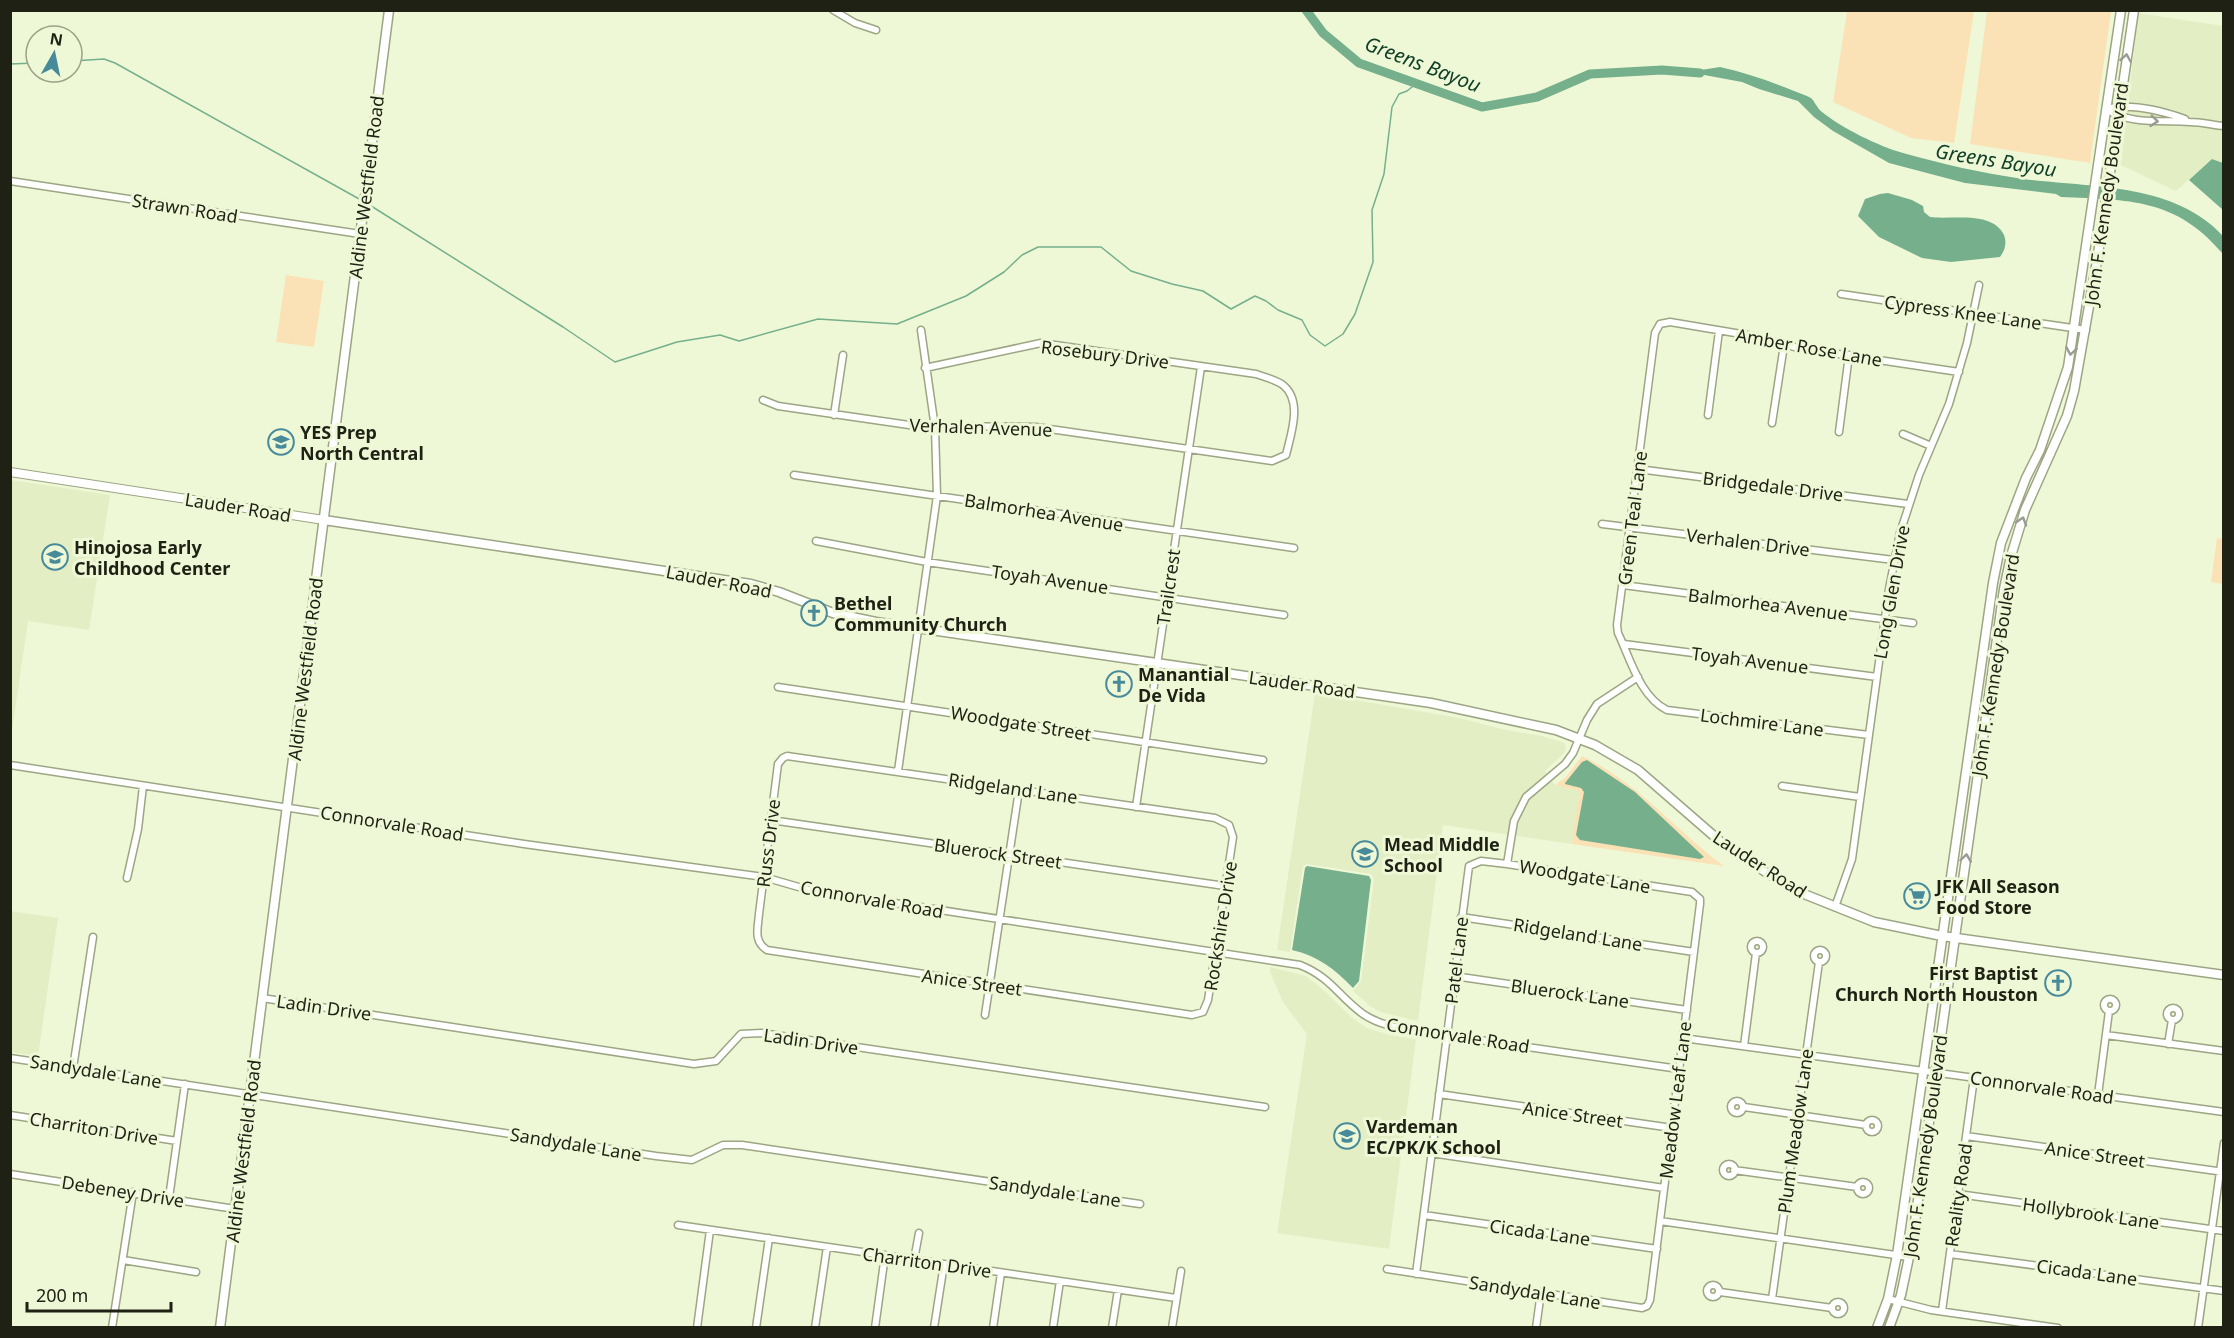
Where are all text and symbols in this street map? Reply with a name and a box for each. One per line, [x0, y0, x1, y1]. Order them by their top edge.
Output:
north arrow [24, 24, 84, 84]
text: N [48, 27, 64, 51]
water label: Greens Bayou [1361, 30, 1485, 98]
one-way arrow [2120, 54, 2132, 63]
street label: John F. Kennedy Boulevard [2078, 81, 2134, 309]
street label: Aldine Westfield Road [343, 94, 389, 280]
one-way arrow [2150, 114, 2159, 126]
water label: Greens Bayou [1934, 137, 2058, 183]
street label: Strawn Road [130, 188, 240, 228]
street label: Cypress Knee Lane [1883, 289, 2043, 335]
street label: Amber Rose Lane [1734, 322, 1884, 372]
street label: Rosebury Drive [1040, 334, 1170, 374]
one-way arrow [2065, 345, 2078, 355]
street label: Verhalen Avenue [909, 413, 1053, 441]
place label: YES Prep North Central [300, 420, 424, 465]
school or university icon: YES Prep North Central [266, 427, 296, 457]
street label: Green Teal Lane [1612, 449, 1652, 587]
street label: Bridgedale Drive [1701, 465, 1845, 507]
street label: Lauder Road [183, 487, 293, 527]
street label: Balmorhea Avenue [963, 488, 1125, 536]
one-way arrow [2015, 516, 2027, 527]
street label: Verhalen Drive [1685, 523, 1811, 561]
street label: Long Glen Drive [1867, 523, 1915, 661]
place label: Hinojosa Early Childhood Center [74, 535, 230, 580]
school or university icon: Hinojosa Early Childhood Center [40, 542, 70, 572]
street label: Trailcrest [1151, 547, 1185, 627]
street label: John F. Kennedy Boulevard [1965, 552, 2024, 780]
street label: Lauder Road [664, 559, 774, 603]
street label: Toyah Avenue [990, 559, 1110, 599]
street label: Aldine Westfield Road [282, 576, 328, 762]
street label: Balmorhea Avenue [1687, 582, 1849, 626]
place label: Bethel Community Church [834, 591, 1007, 636]
church icon: Bethel Community Church [799, 598, 829, 628]
street label: Toyah Avenue [1690, 641, 1810, 679]
place label: Manantial De Vida [1138, 662, 1229, 707]
street label: Lauder Road [1247, 665, 1357, 703]
church icon: Manantial De Vida [1104, 669, 1134, 699]
street label: Woodgate Street [949, 700, 1093, 746]
street label: Lochmire Lane [1699, 703, 1825, 741]
street label: Ridgeland Lane [947, 767, 1079, 809]
street label: Russ Drive [751, 797, 785, 889]
street label: Connorvale Road [319, 800, 465, 846]
street label: Lauder Road [1708, 825, 1812, 903]
street label: Bluerock Street [933, 832, 1064, 874]
place label: Mead Middle School [1384, 832, 1500, 877]
school or university icon: Mead Middle School [1350, 839, 1380, 869]
street label: Woodgate Lane [1518, 854, 1652, 898]
one-way arrow [1959, 854, 1971, 863]
street label: Rockshire Drive [1198, 859, 1242, 993]
place label: JFK All Season Food Store [1934, 874, 2060, 919]
street label: Connorvale Road [799, 875, 945, 923]
supermarket icon: JFK All Season Food Store [1902, 881, 1932, 911]
street label: Ridgeland Lane [1512, 912, 1644, 956]
street label: Patel Lane [1439, 915, 1473, 1005]
place label: First Baptist Church North Houston [1835, 961, 2038, 1006]
street label: Anice Street [920, 963, 1024, 1001]
church icon: First Baptist Church North Houston [2043, 968, 2073, 998]
street label: Bluerock Lane [1509, 973, 1631, 1013]
street label: Ladin Drive [275, 988, 373, 1026]
street label: Connorvale Road [1385, 1012, 1531, 1058]
street label: Meadow Leaf Lane [1653, 1020, 1697, 1180]
street label: Ladin Drive [762, 1022, 860, 1060]
street label: John F. Kennedy Boulevard [1897, 1033, 1953, 1261]
street label: Plum Meadow Lane [1772, 1047, 1818, 1215]
street label: Sandydale Lane [29, 1049, 163, 1093]
street label: Aldine Westfield Road [220, 1058, 266, 1244]
street label: Connorvale Road [1969, 1065, 2115, 1109]
street label: Anice Street [1521, 1095, 1625, 1133]
street label: Charriton Drive [28, 1106, 160, 1150]
place label: Vardeman EC/PK/K School [1366, 1114, 1501, 1159]
school or university icon: Vardeman EC/PK/K School [1332, 1121, 1362, 1151]
street label: Sandydale Lane [509, 1122, 643, 1166]
street label: Anice Street [2043, 1135, 2147, 1173]
street label: Reality Road [1939, 1142, 1977, 1248]
street label: Debeney Drive [60, 1169, 186, 1213]
street label: Sandydale Lane [988, 1170, 1122, 1212]
street label: Hollybrook Lane [2021, 1192, 2161, 1234]
street label: Cicada Lane [1488, 1213, 1592, 1251]
street label: Charriton Drive [861, 1241, 993, 1283]
street label: Cicada Lane [2035, 1253, 2139, 1291]
street label: Sandydale Lane [1468, 1270, 1602, 1314]
scale bar [27, 1275, 171, 1313]
text: 200 m [36, 1283, 88, 1307]

